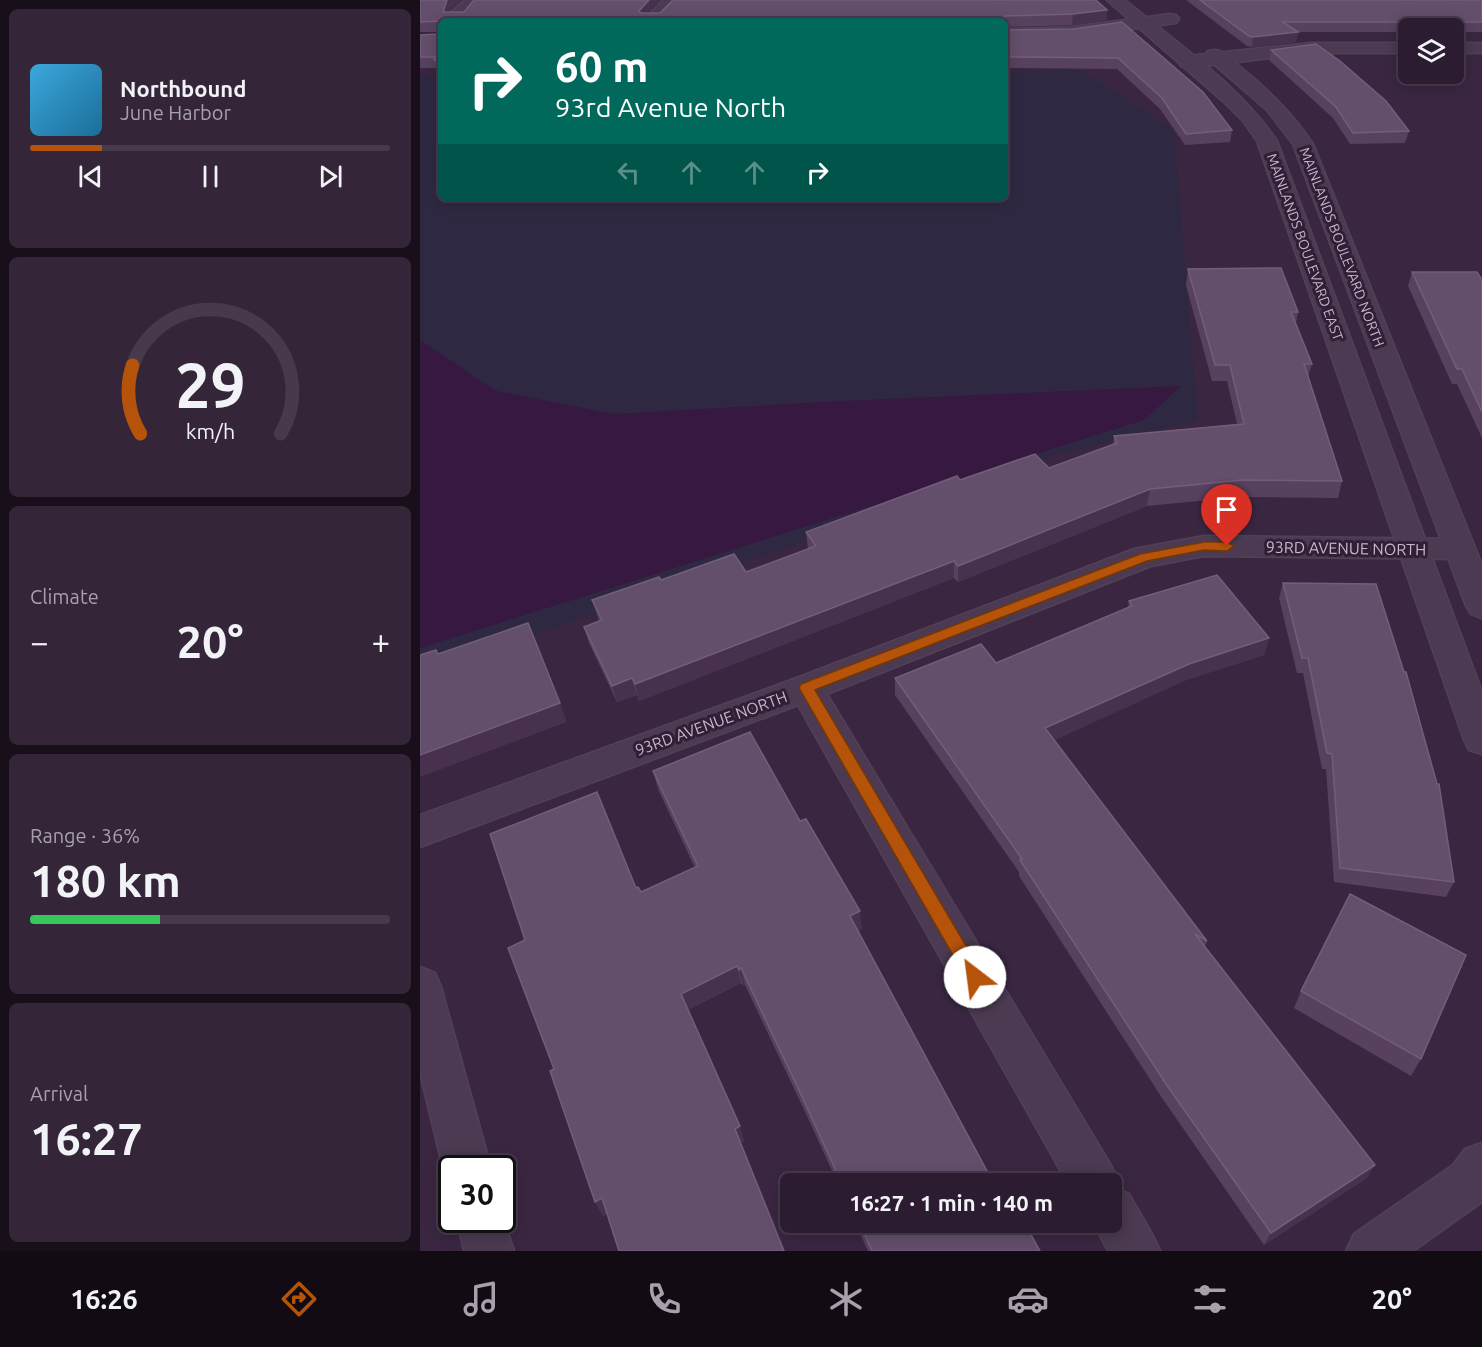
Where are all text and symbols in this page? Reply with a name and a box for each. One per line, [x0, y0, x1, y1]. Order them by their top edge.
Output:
map controls [1398, 18, 1464, 84]
button: layers [1398, 18, 1464, 84]
icon: right [456, 42, 534, 120]
text: 60 m [555, 43, 649, 90]
text: Northbound [120, 76, 246, 101]
text: 93rd Avenue North [555, 92, 786, 122]
text: June Harbor [120, 101, 231, 124]
street label: MAINLANDS BOULEVARD NORTH [1296, 145, 1388, 349]
street label: MAINLANDS BOULEVARD EAST [1264, 151, 1346, 343]
icon: left [612, 156, 645, 189]
icon: ahead [675, 156, 708, 189]
icon: ahead [738, 156, 771, 189]
icon: right [801, 156, 834, 189]
icon: previous [74, 160, 107, 193]
icon: pause [194, 160, 227, 193]
icon: next [314, 160, 347, 193]
text: 29 [175, 350, 245, 420]
text: km/h [185, 420, 235, 444]
pin [1201, 484, 1252, 546]
icon: arrive [1210, 493, 1243, 526]
street label: 93RD AVENUE NORTH [1266, 538, 1426, 558]
text: Climate [30, 585, 99, 608]
text: 20° [177, 616, 243, 667]
text: − [30, 623, 49, 660]
text: + [371, 623, 390, 660]
street label: 93RD AVENUE NORTH [632, 687, 790, 759]
text: Range · 36% [30, 824, 140, 847]
text: 180 km [30, 855, 181, 906]
position arrow [943, 945, 1007, 1009]
text: Arrival [30, 1082, 88, 1105]
text: 16:27 [30, 1113, 143, 1164]
speed limit sign: 30 [438, 1155, 516, 1233]
text: 16:27 · 1 min · 140 m [849, 1190, 1053, 1215]
icon: directions [278, 1278, 320, 1320]
icon: music [460, 1278, 502, 1320]
icon: phone [643, 1278, 685, 1320]
icon: climate [825, 1278, 867, 1320]
icon: car [1007, 1278, 1049, 1320]
icon: filters [1189, 1278, 1231, 1320]
text: 16:26 [70, 1284, 138, 1314]
text: 20° [1372, 1284, 1412, 1314]

